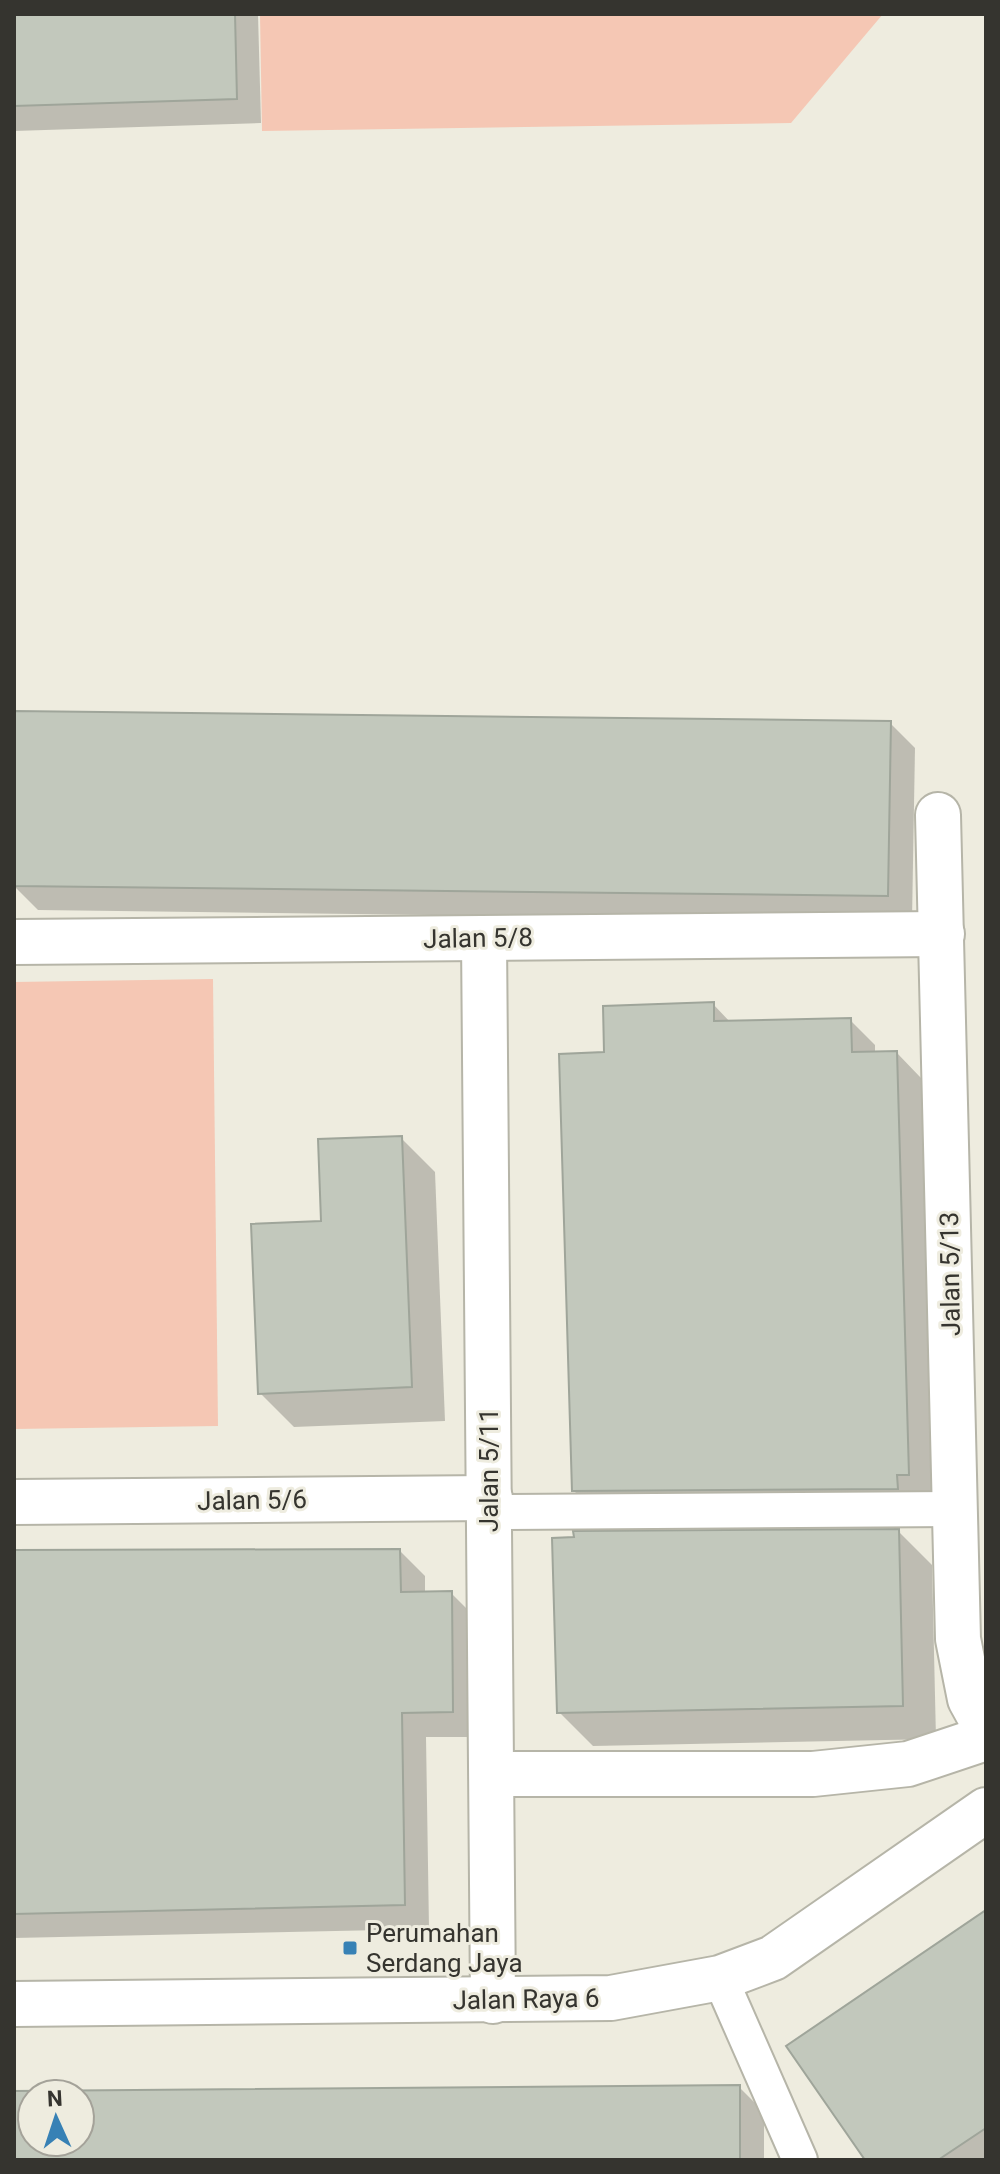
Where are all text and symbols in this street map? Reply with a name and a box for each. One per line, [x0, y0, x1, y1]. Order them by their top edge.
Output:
street label: Jalan 5/8 [423, 922, 533, 954]
street label: Jalan 5/13 [934, 1212, 966, 1336]
street label: Jalan 5/11 [474, 1408, 504, 1532]
street label: Jalan 5/6 [197, 1484, 307, 1516]
place label: Perumahan Serdang Jaya [366, 1918, 523, 1978]
marker: Perumahan Serdang Jaya [341, 1939, 359, 1957]
street label: Jalan Raya 6 [452, 1983, 600, 2015]
north arrow [16, 2078, 96, 2158]
text: N [47, 2086, 63, 2111]

